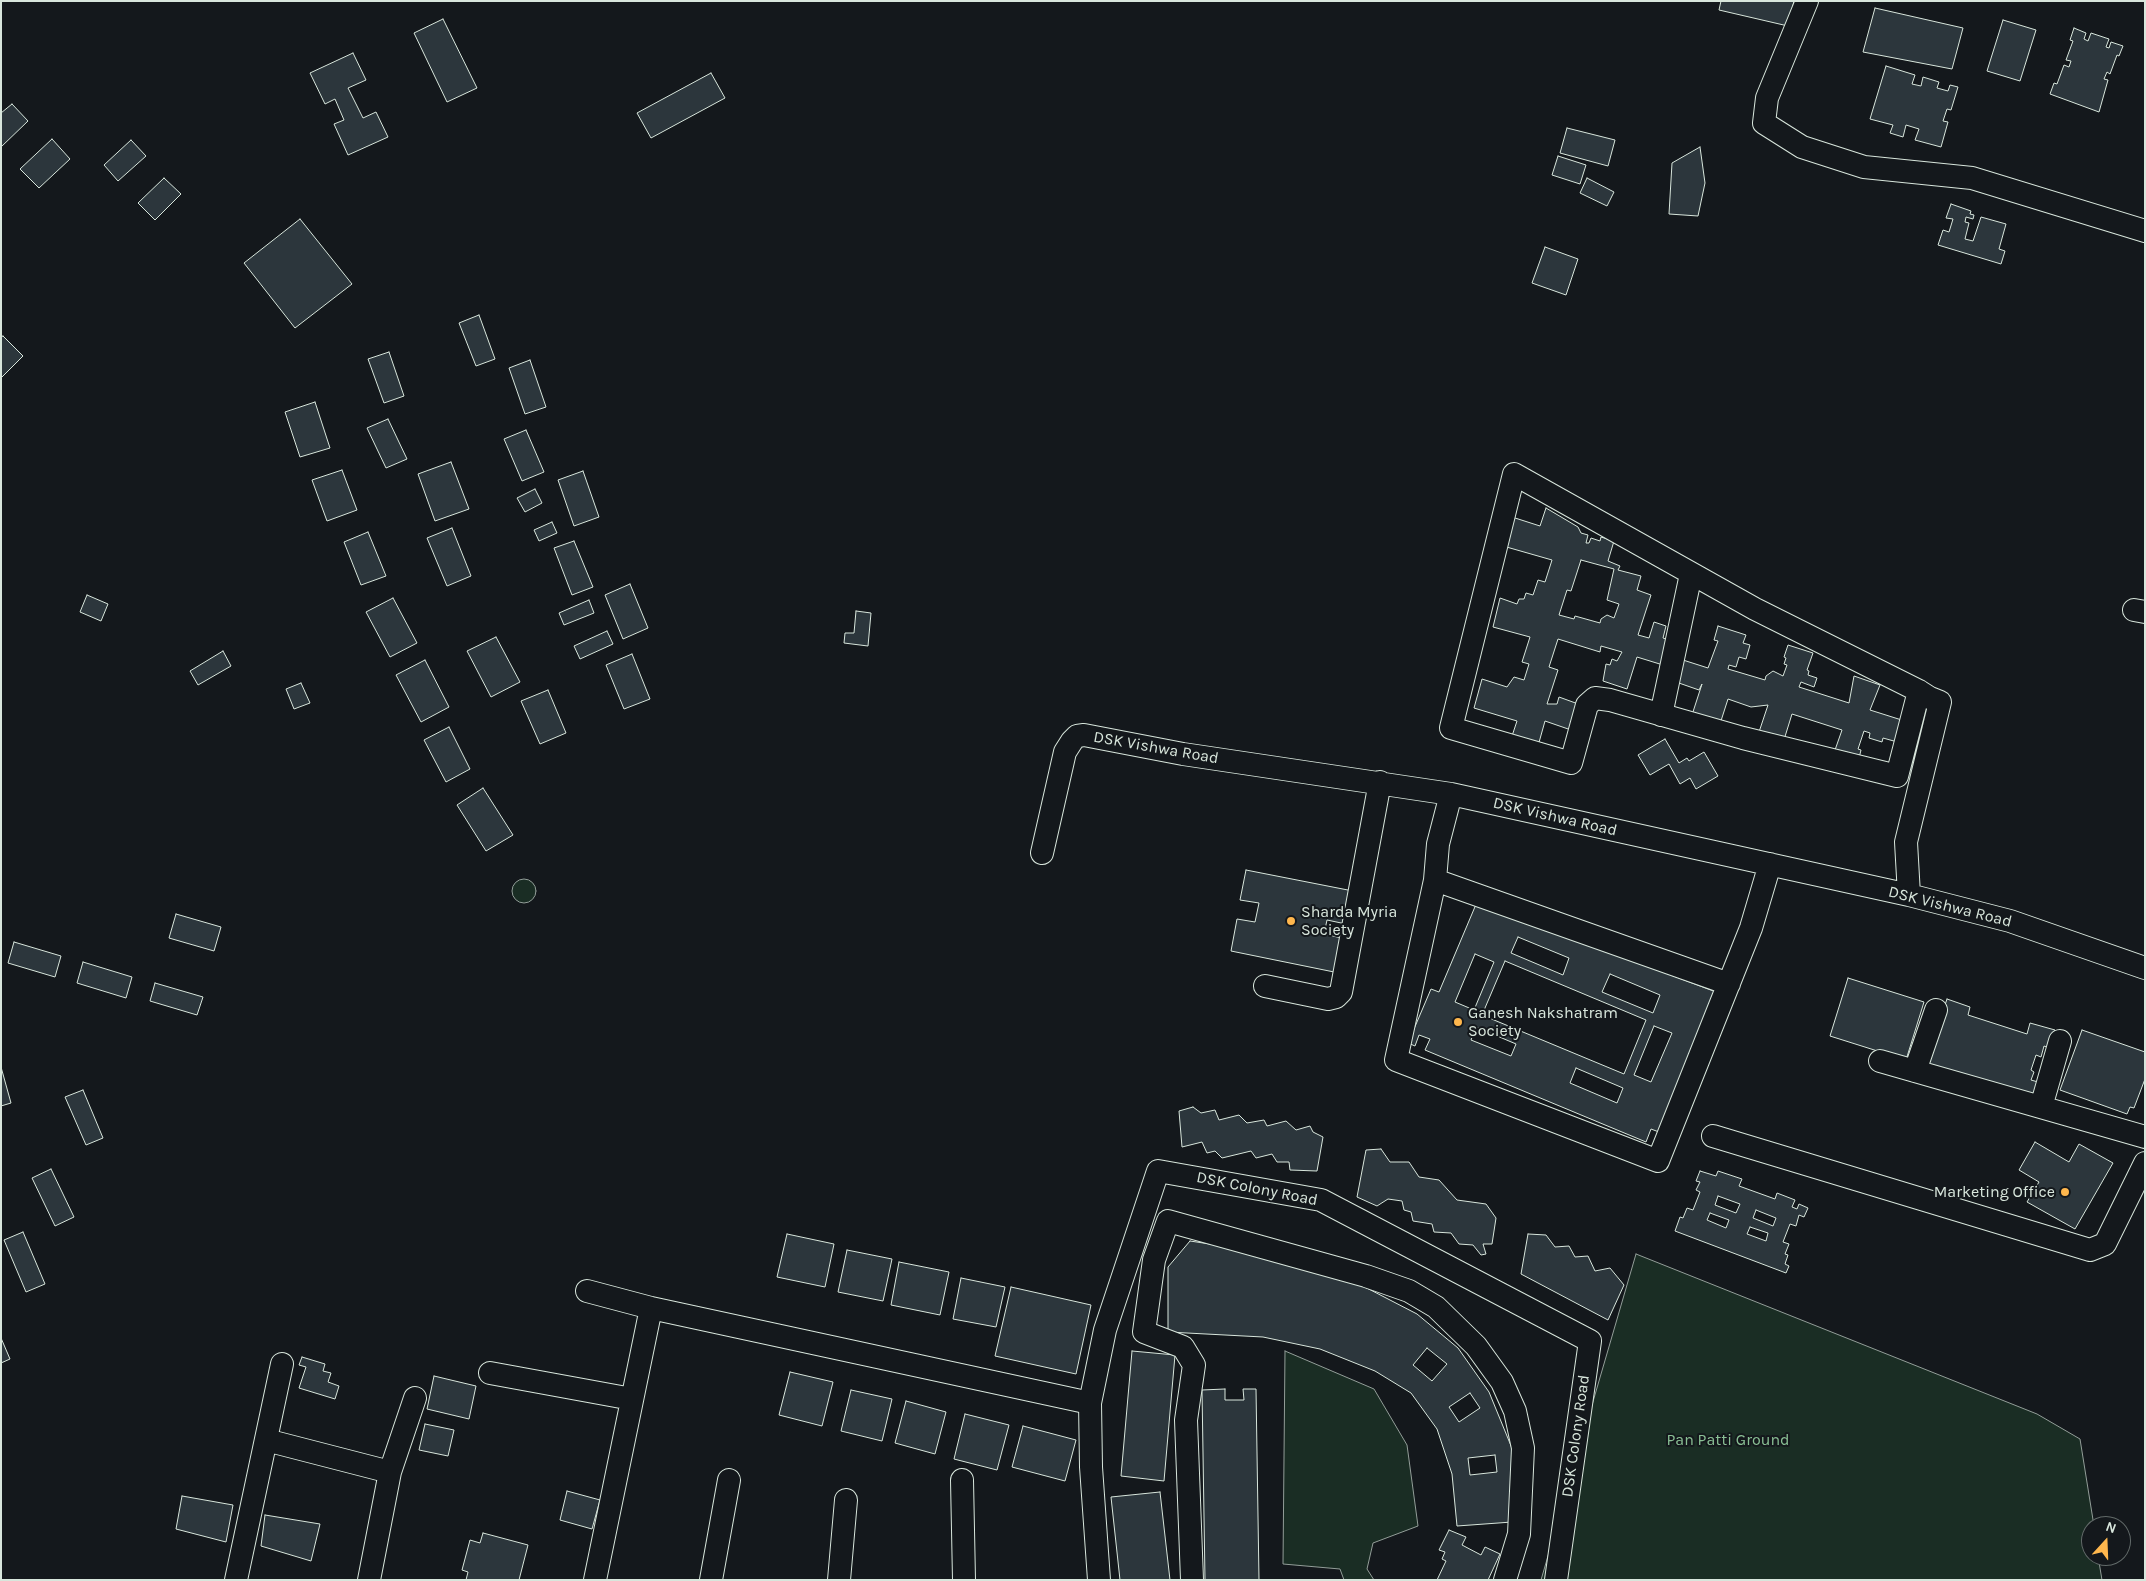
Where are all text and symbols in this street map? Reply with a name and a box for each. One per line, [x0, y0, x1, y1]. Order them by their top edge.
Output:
street label: DSK Vishwa Road [1092, 728, 1220, 768]
street label: DSK Vishwa Road [1491, 793, 1619, 841]
street label: DSK Vishwa Road [1886, 882, 2014, 932]
place label: Sharda Myria Society [1301, 902, 1397, 940]
marker: Sharda Myria Society [1285, 915, 1297, 927]
place label: Ganesh Nakshatram Society [1468, 1003, 1618, 1041]
marker: Ganesh Nakshatram Society [1452, 1016, 1464, 1028]
street label: DSK Colony Road [1195, 1168, 1319, 1210]
place label: Marketing Office [1934, 1182, 2055, 1202]
marker: Marketing Office [2059, 1186, 2071, 1198]
street label: DSK Colony Road [1558, 1374, 1594, 1498]
park label: Pan Patti Ground [1666, 1430, 1790, 1450]
north arrow [2081, 1516, 2131, 1566]
text: N [2103, 1518, 2119, 1537]

